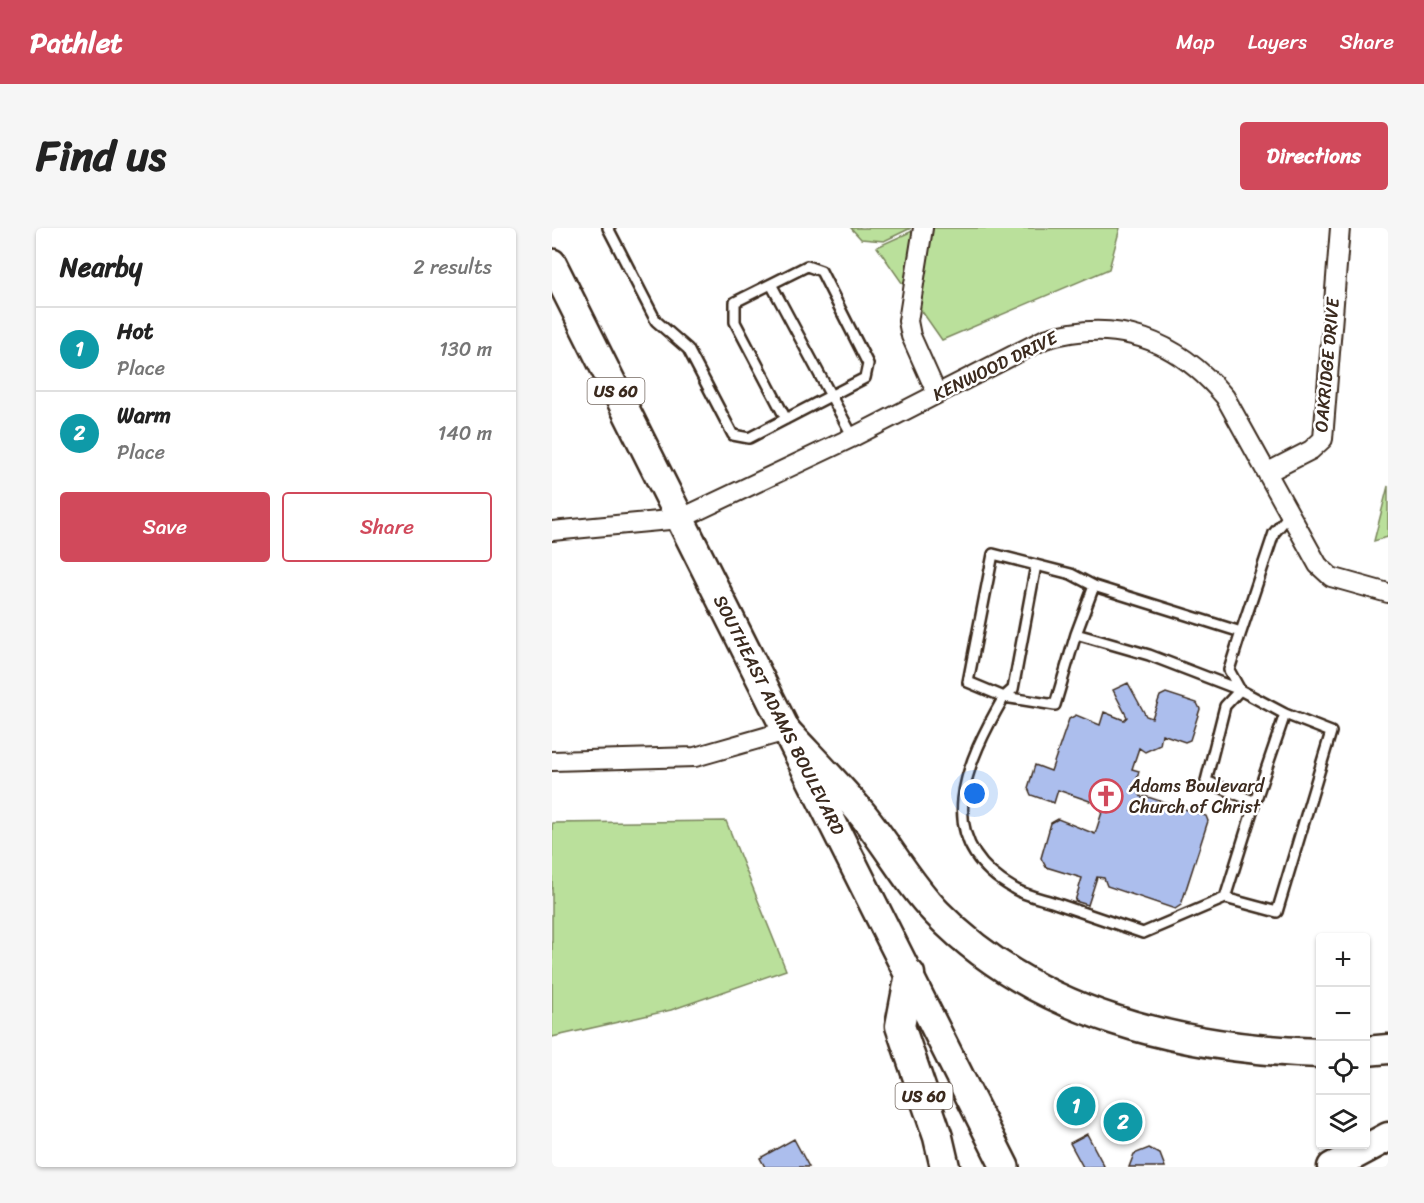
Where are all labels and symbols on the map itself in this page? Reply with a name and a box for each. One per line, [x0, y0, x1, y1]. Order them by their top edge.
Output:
street label: OAKRIDGE DRIVE [1305, 295, 1349, 434]
street label: KENWOOD DRIVE [927, 321, 1064, 410]
road number: US 60 [588, 378, 644, 404]
street label: SOUTHEAST ADAMS BOULEVARD [704, 589, 854, 841]
place label: Adams Boulevard Church of Christ [1128, 770, 1266, 823]
church icon: Adams Boulevard Church of Christ [1088, 778, 1124, 814]
your location [960, 779, 989, 808]
road number: US 60 [896, 1083, 952, 1109]
pin: 1 [1056, 1084, 1096, 1128]
pin: 2 [1104, 1100, 1142, 1144]

